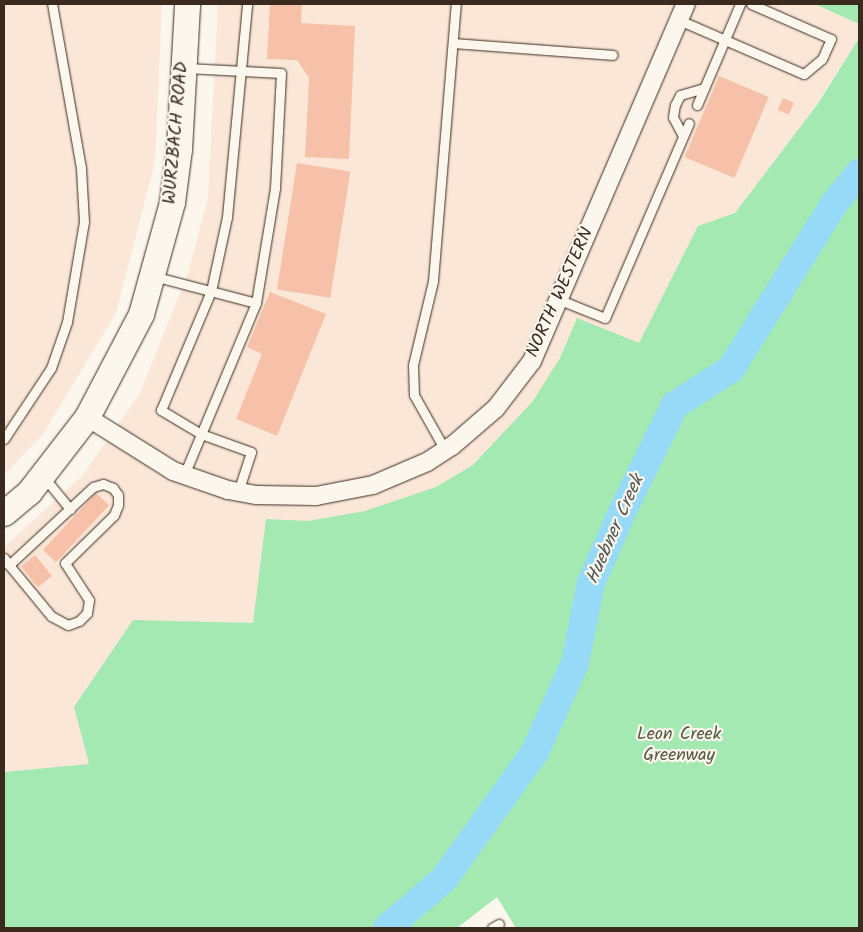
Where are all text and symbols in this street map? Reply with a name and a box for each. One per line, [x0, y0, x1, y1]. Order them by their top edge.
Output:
street label: WURZBACH ROAD [160, 61, 194, 205]
street label: NORTH WESTERN [523, 225, 599, 361]
water label: Huebner Creek [582, 472, 650, 588]
park label: Leon Creek Greenway [637, 725, 721, 768]

